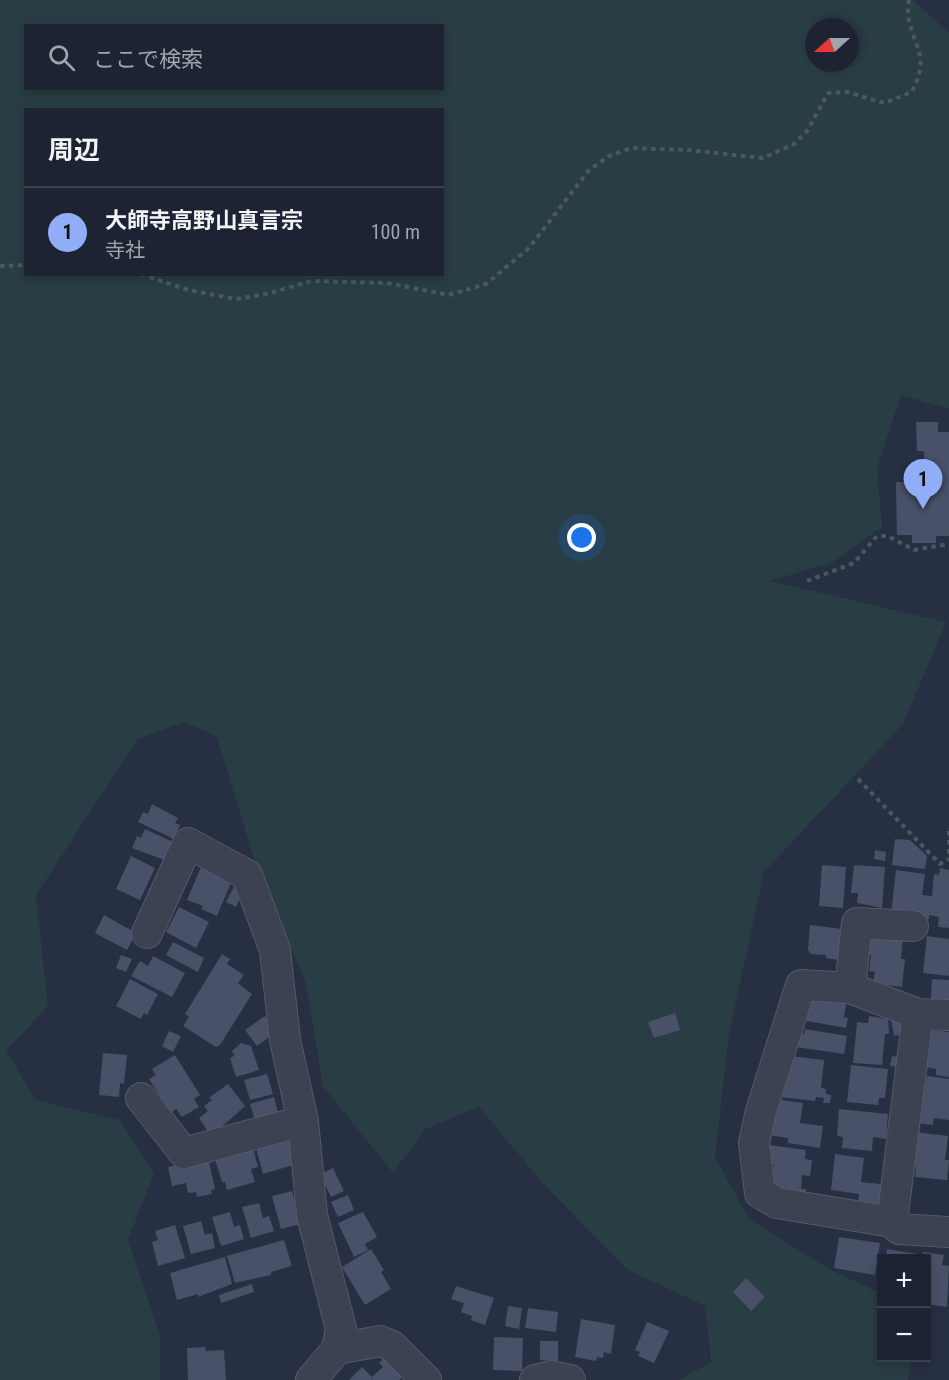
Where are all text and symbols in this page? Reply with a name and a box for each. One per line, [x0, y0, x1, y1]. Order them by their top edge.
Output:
north arrow [805, 18, 859, 72]
search box [24, 24, 444, 90]
icon: search [45, 41, 78, 74]
text: ここで検索 [93, 47, 203, 72]
text: 周辺 [48, 135, 100, 165]
text: 大師寺高野山真言宗 [105, 208, 303, 233]
text: 1 [62, 220, 73, 244]
text: 100 m [371, 220, 420, 244]
text: 寺社 [105, 238, 145, 262]
pin: 1 [904, 460, 942, 509]
your location [567, 523, 596, 552]
map controls [877, 1254, 931, 1362]
button: + [877, 1254, 931, 1308]
button: − [877, 1308, 931, 1362]

